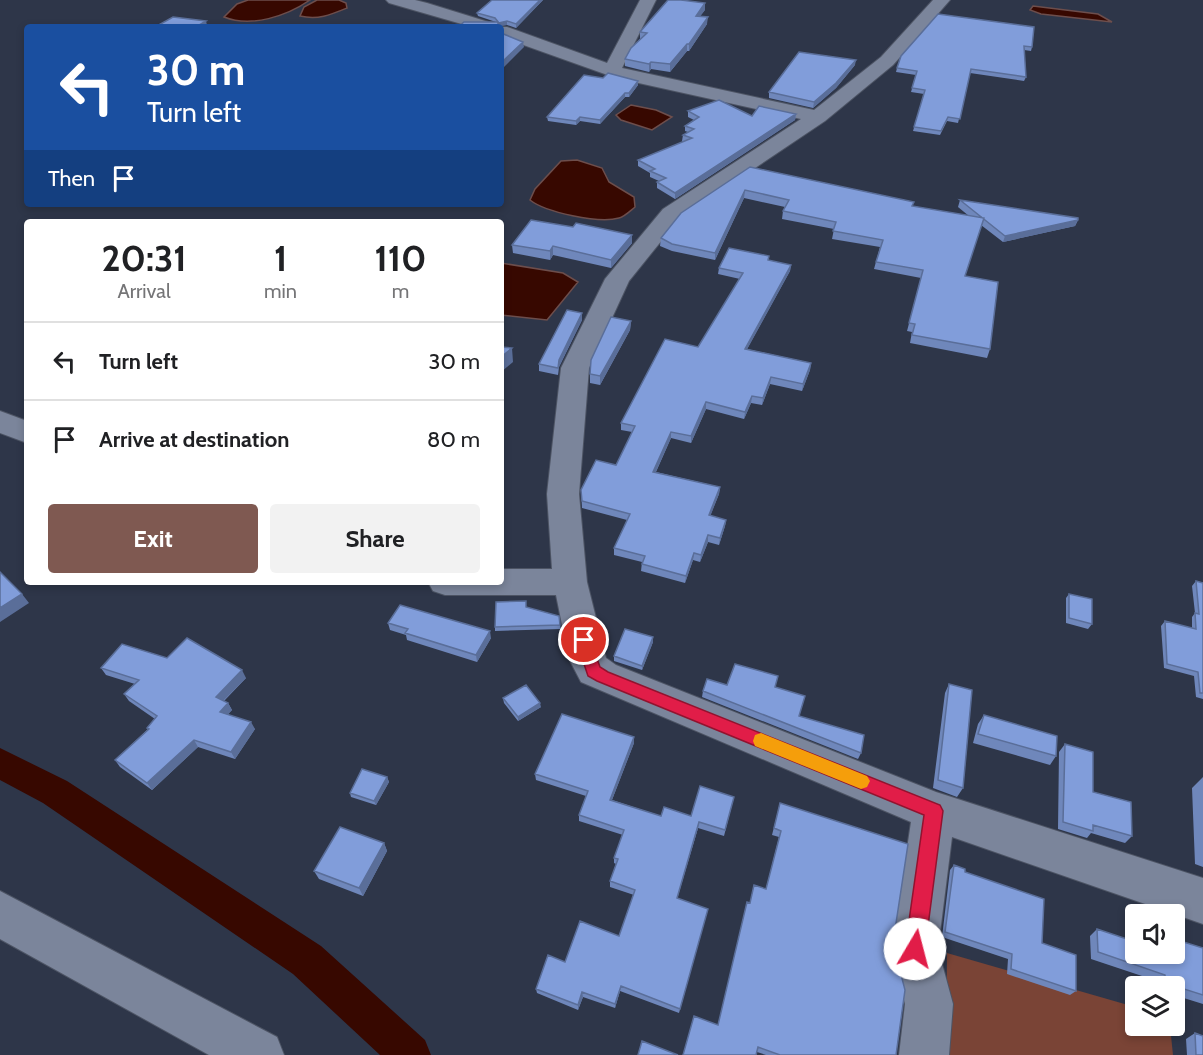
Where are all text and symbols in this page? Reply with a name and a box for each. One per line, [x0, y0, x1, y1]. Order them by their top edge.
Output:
text: 30 m [147, 44, 245, 96]
icon: left [48, 48, 126, 126]
text: Turn left [147, 96, 241, 129]
icon: arrive [107, 162, 140, 195]
text: Then [48, 165, 95, 192]
text: 20:31 [101, 236, 187, 280]
text: 1 [274, 236, 287, 280]
text: 110 [375, 236, 427, 280]
text: Arrival [117, 279, 171, 303]
text: min [264, 279, 297, 303]
text: m [392, 279, 409, 303]
icon: left [48, 345, 81, 378]
text: Turn left [99, 348, 178, 375]
text: 30 m [428, 348, 480, 375]
icon: arrive [48, 423, 81, 456]
text: Arrive at destination [99, 426, 289, 453]
text: 80 m [427, 426, 480, 453]
button: Exit [48, 504, 258, 573]
button: Share [270, 504, 480, 573]
pin [558, 614, 609, 665]
icon: arrive [567, 623, 600, 656]
map controls [1125, 904, 1185, 1036]
button: sound [1125, 904, 1185, 964]
position arrow [883, 917, 947, 981]
button: layers [1125, 976, 1185, 1036]

